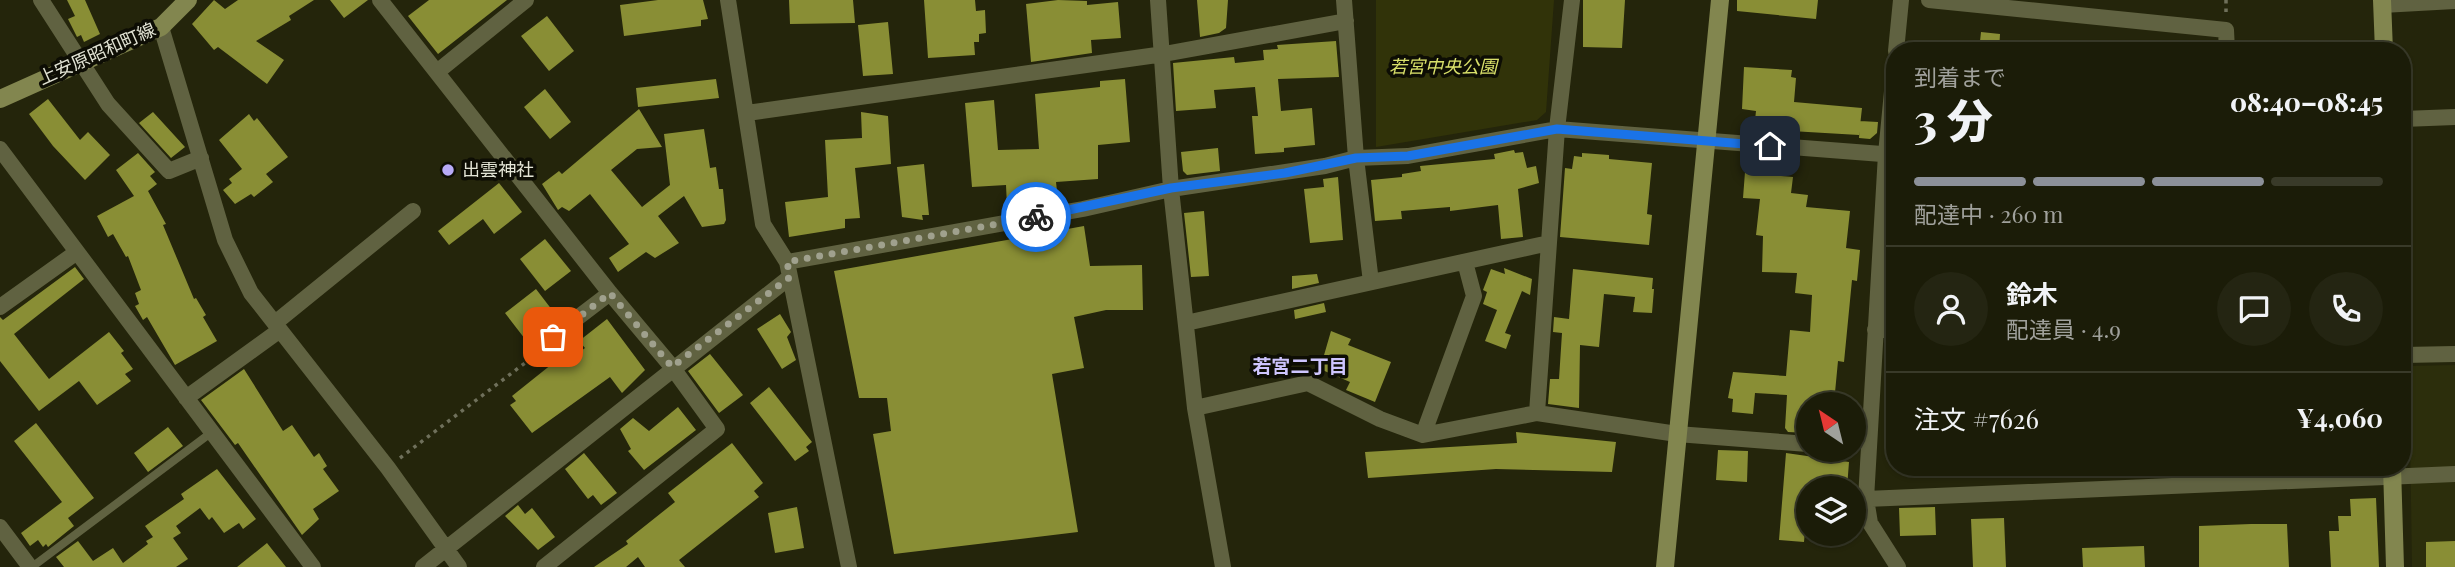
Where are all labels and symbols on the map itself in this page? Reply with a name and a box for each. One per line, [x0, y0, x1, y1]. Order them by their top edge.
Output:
street label: 上安原昭和町線 [34, 16, 159, 90]
park label: 若宮中央公園 [1389, 54, 1500, 78]
pin [1740, 116, 1800, 176]
place label: 出雲神社 [462, 157, 534, 181]
marker: 出雲神社 [440, 162, 456, 178]
courier [1001, 182, 1071, 252]
pin [523, 307, 583, 367]
district label: 若宮二丁目 [1252, 352, 1348, 378]
north arrow [1796, 392, 1866, 462]

